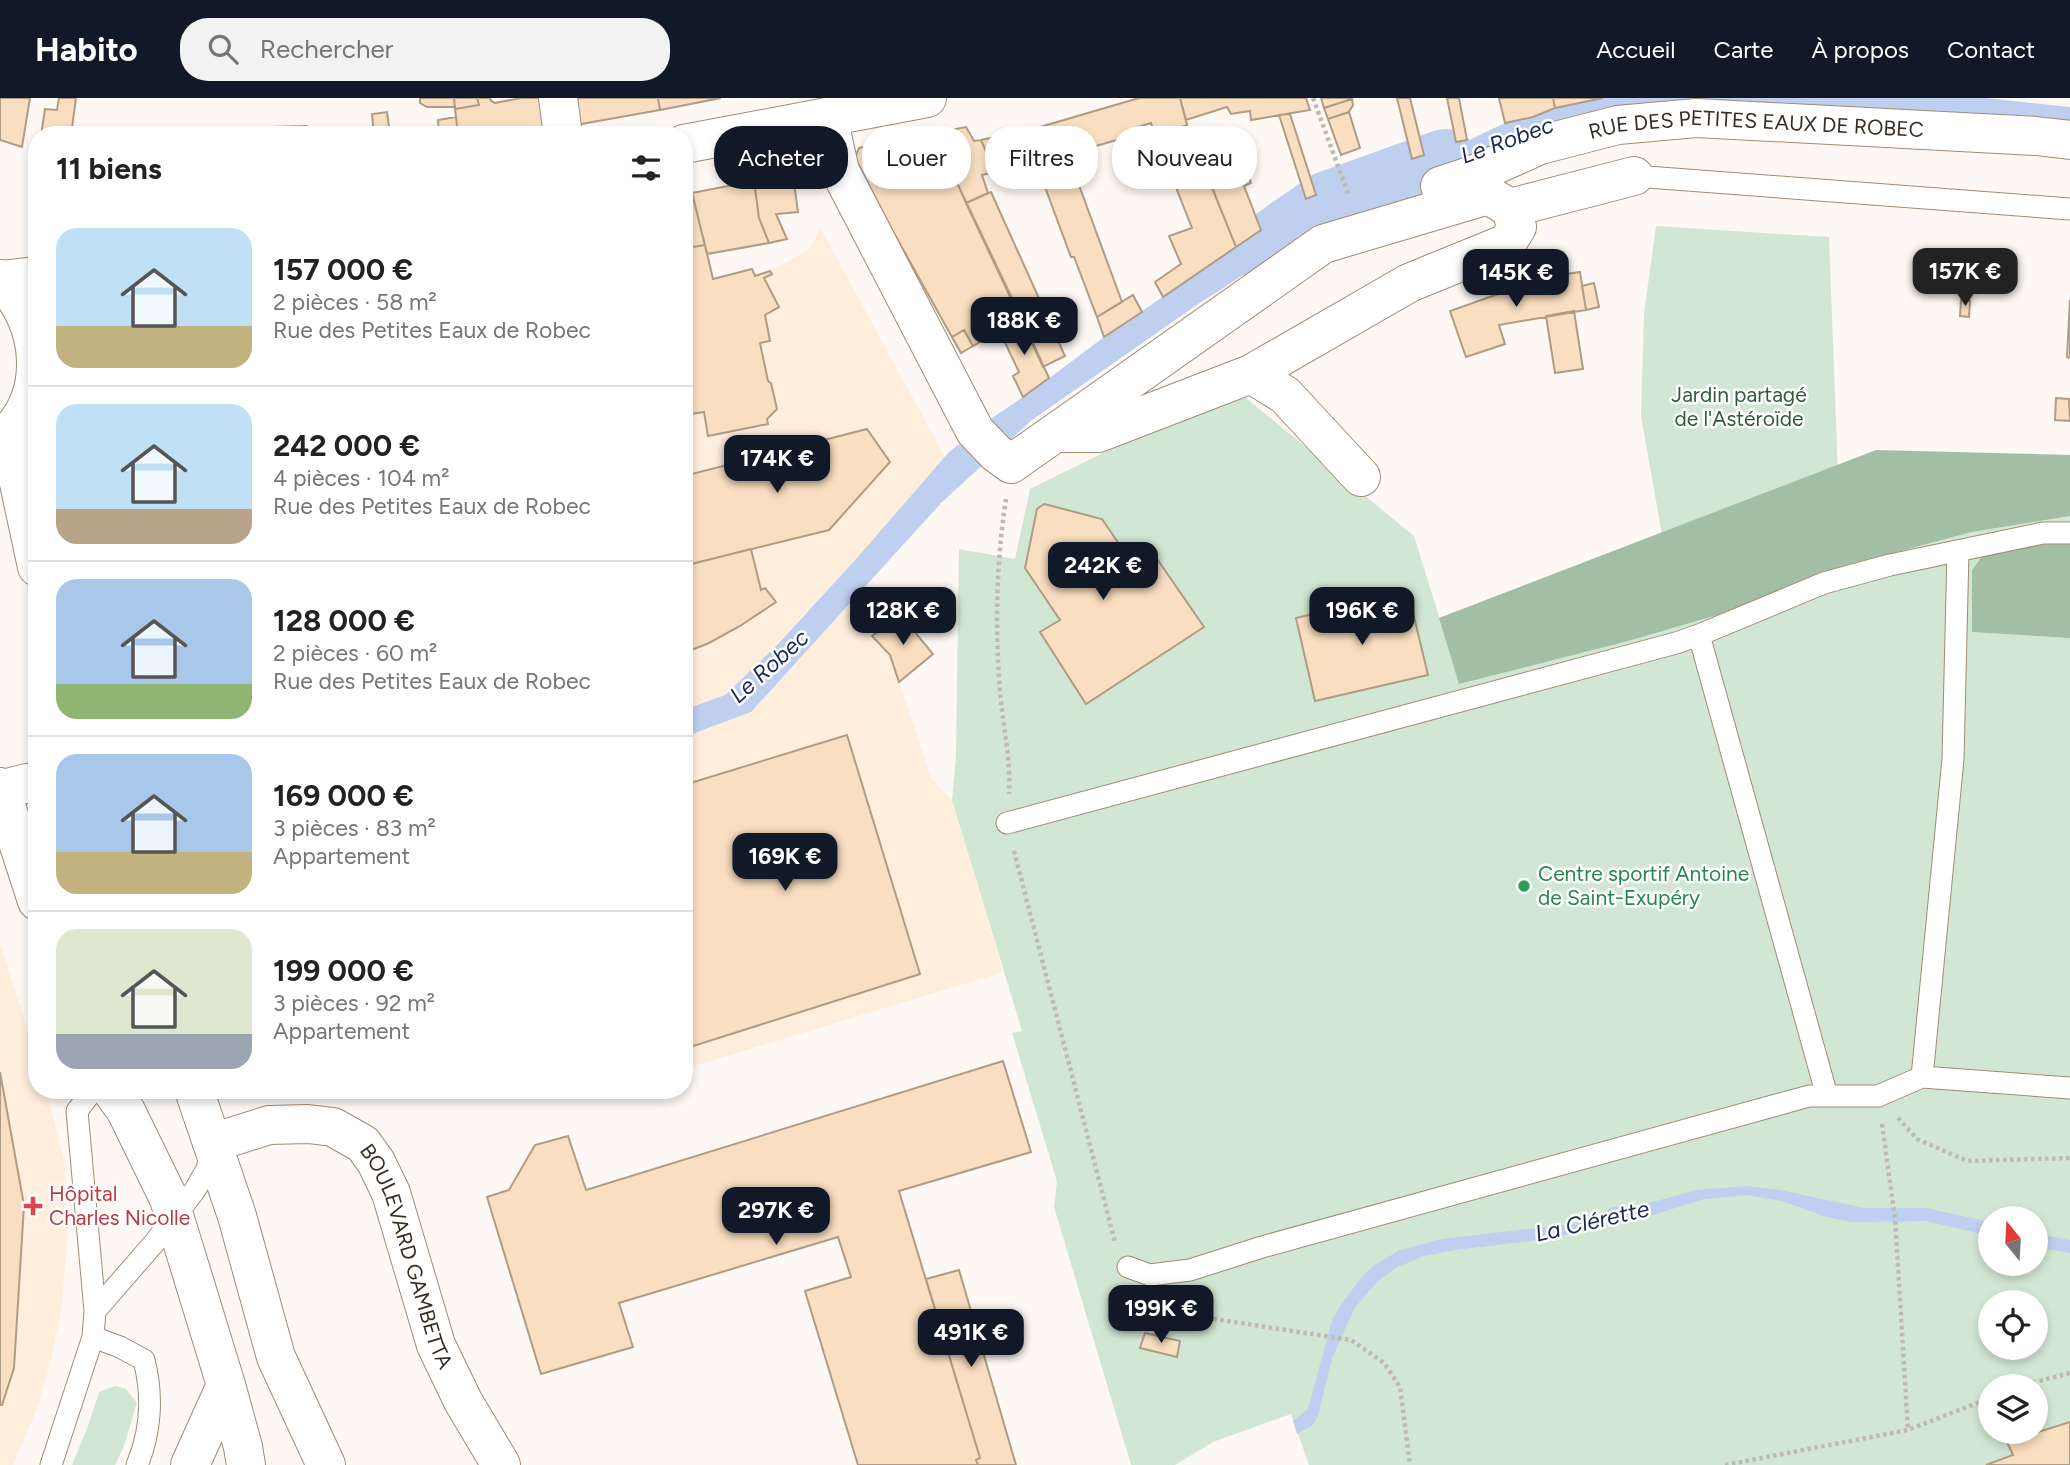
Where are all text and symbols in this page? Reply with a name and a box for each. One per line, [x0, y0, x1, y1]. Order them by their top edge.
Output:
search box [180, 18, 670, 81]
text: Habito [35, 30, 138, 69]
icon: search [204, 30, 242, 68]
text: Rechercher [260, 33, 393, 65]
text: Accueil [1596, 35, 1676, 64]
text: Carte [1714, 35, 1773, 64]
text: À propos [1811, 35, 1909, 64]
text: Contact [1947, 35, 2035, 64]
street label: RUE DES PETITES EAUX DE ROBEC [1586, 105, 1924, 144]
water label: Le Robec [1457, 110, 1558, 170]
chip: Acheter [714, 126, 848, 189]
chip: Louer [862, 126, 971, 189]
chip: Filtres [985, 126, 1098, 189]
chip: Nouveau [1112, 126, 1257, 189]
icon: filters [627, 149, 665, 187]
text: 11 biens [56, 150, 162, 187]
pin: 157K € [1908, 248, 2022, 308]
pin: 145K € [1459, 250, 1573, 309]
text: 157 000 € [273, 251, 413, 288]
icon: home [112, 256, 196, 340]
text: 157K € [1929, 257, 2001, 285]
text: 145K € [1479, 258, 1553, 286]
text: 2 pièces · 58 m² [273, 288, 437, 316]
pin: 188K € [967, 298, 1081, 357]
text: 188K € [987, 306, 1061, 334]
text: Rue des Petites Eaux de Robec [273, 316, 591, 344]
park label: Jardin partagé de l'Astéroïde [1671, 382, 1807, 431]
text: 242 000 € [273, 427, 420, 464]
icon: home [112, 432, 196, 516]
pin: 174K € [720, 436, 834, 495]
text: 174K € [740, 444, 814, 472]
text: 4 pièces · 104 m² [273, 464, 449, 492]
text: Rue des Petites Eaux de Robec [273, 492, 591, 520]
pin: 242K € [1046, 542, 1160, 602]
text: 242K € [1064, 551, 1142, 579]
pin: 128K € [846, 588, 960, 647]
pin: 196K € [1305, 588, 1419, 647]
text: 128K € [866, 596, 940, 624]
text: 196K € [1325, 596, 1399, 624]
text: 128 000 € [273, 602, 415, 639]
icon: home [112, 607, 196, 691]
water label: Le Robec [724, 623, 815, 709]
text: 2 pièces · 60 m² [273, 639, 437, 667]
text: Rue des Petites Eaux de Robec [273, 667, 591, 695]
text: 169 000 € [273, 777, 414, 814]
icon: home [112, 782, 196, 866]
text: 3 pièces · 83 m² [273, 814, 436, 842]
pin: 169K € [728, 834, 842, 893]
text: Appartement [273, 842, 410, 870]
text: 169K € [748, 842, 822, 870]
place label: Centre sportif Antoine de Saint-Exupéry [1538, 861, 1749, 910]
marker: Centre sportif Antoine de Saint-Exupéry [1516, 878, 1532, 894]
text: 199 000 € [273, 952, 414, 989]
icon: home [112, 957, 196, 1041]
text: 3 pièces · 92 m² [273, 989, 435, 1017]
text: Appartement [273, 1017, 410, 1045]
street label: BOULEVARD GAMBETTA [355, 1139, 459, 1373]
place label: Hôpital Charles Nicolle [49, 1181, 190, 1230]
pin: 297K € [719, 1188, 833, 1247]
water label: La Clérette [1532, 1194, 1652, 1248]
marker: Hôpital Charles Nicolle [23, 1196, 43, 1216]
text: 297K € [738, 1196, 814, 1224]
north arrow [1978, 1206, 2048, 1276]
map controls [1978, 1206, 2048, 1444]
pin: 199K € [1104, 1286, 1218, 1345]
button: locate [1978, 1290, 2048, 1360]
text: 199K € [1124, 1294, 1198, 1322]
pin: 491K € [914, 1310, 1028, 1369]
text: 491K € [934, 1318, 1008, 1346]
button: layers [1978, 1374, 2048, 1444]

